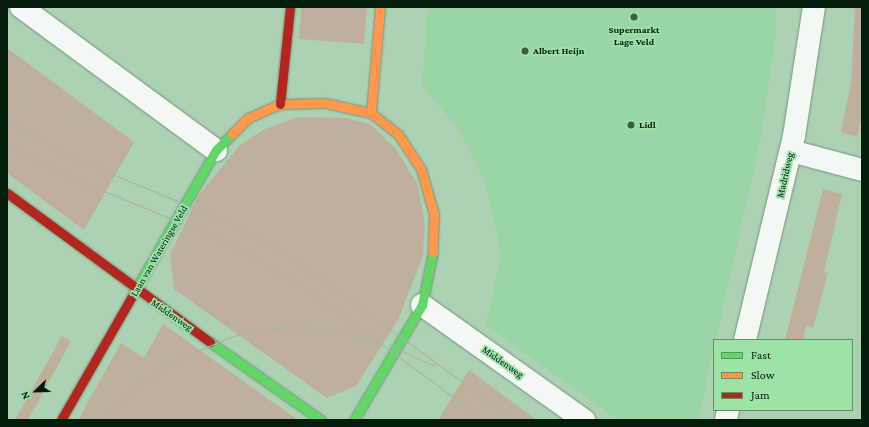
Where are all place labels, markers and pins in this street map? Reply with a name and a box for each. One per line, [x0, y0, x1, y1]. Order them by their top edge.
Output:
marker: Supermarkt Lage Veld [629, 12, 639, 22]
place label: Supermarkt Lage Veld [608, 23, 660, 46]
place label: Albert Heijn [533, 45, 584, 57]
marker: Albert Heijn [520, 46, 530, 56]
place label: Lidl [639, 119, 656, 131]
marker: Lidl [626, 120, 636, 130]

